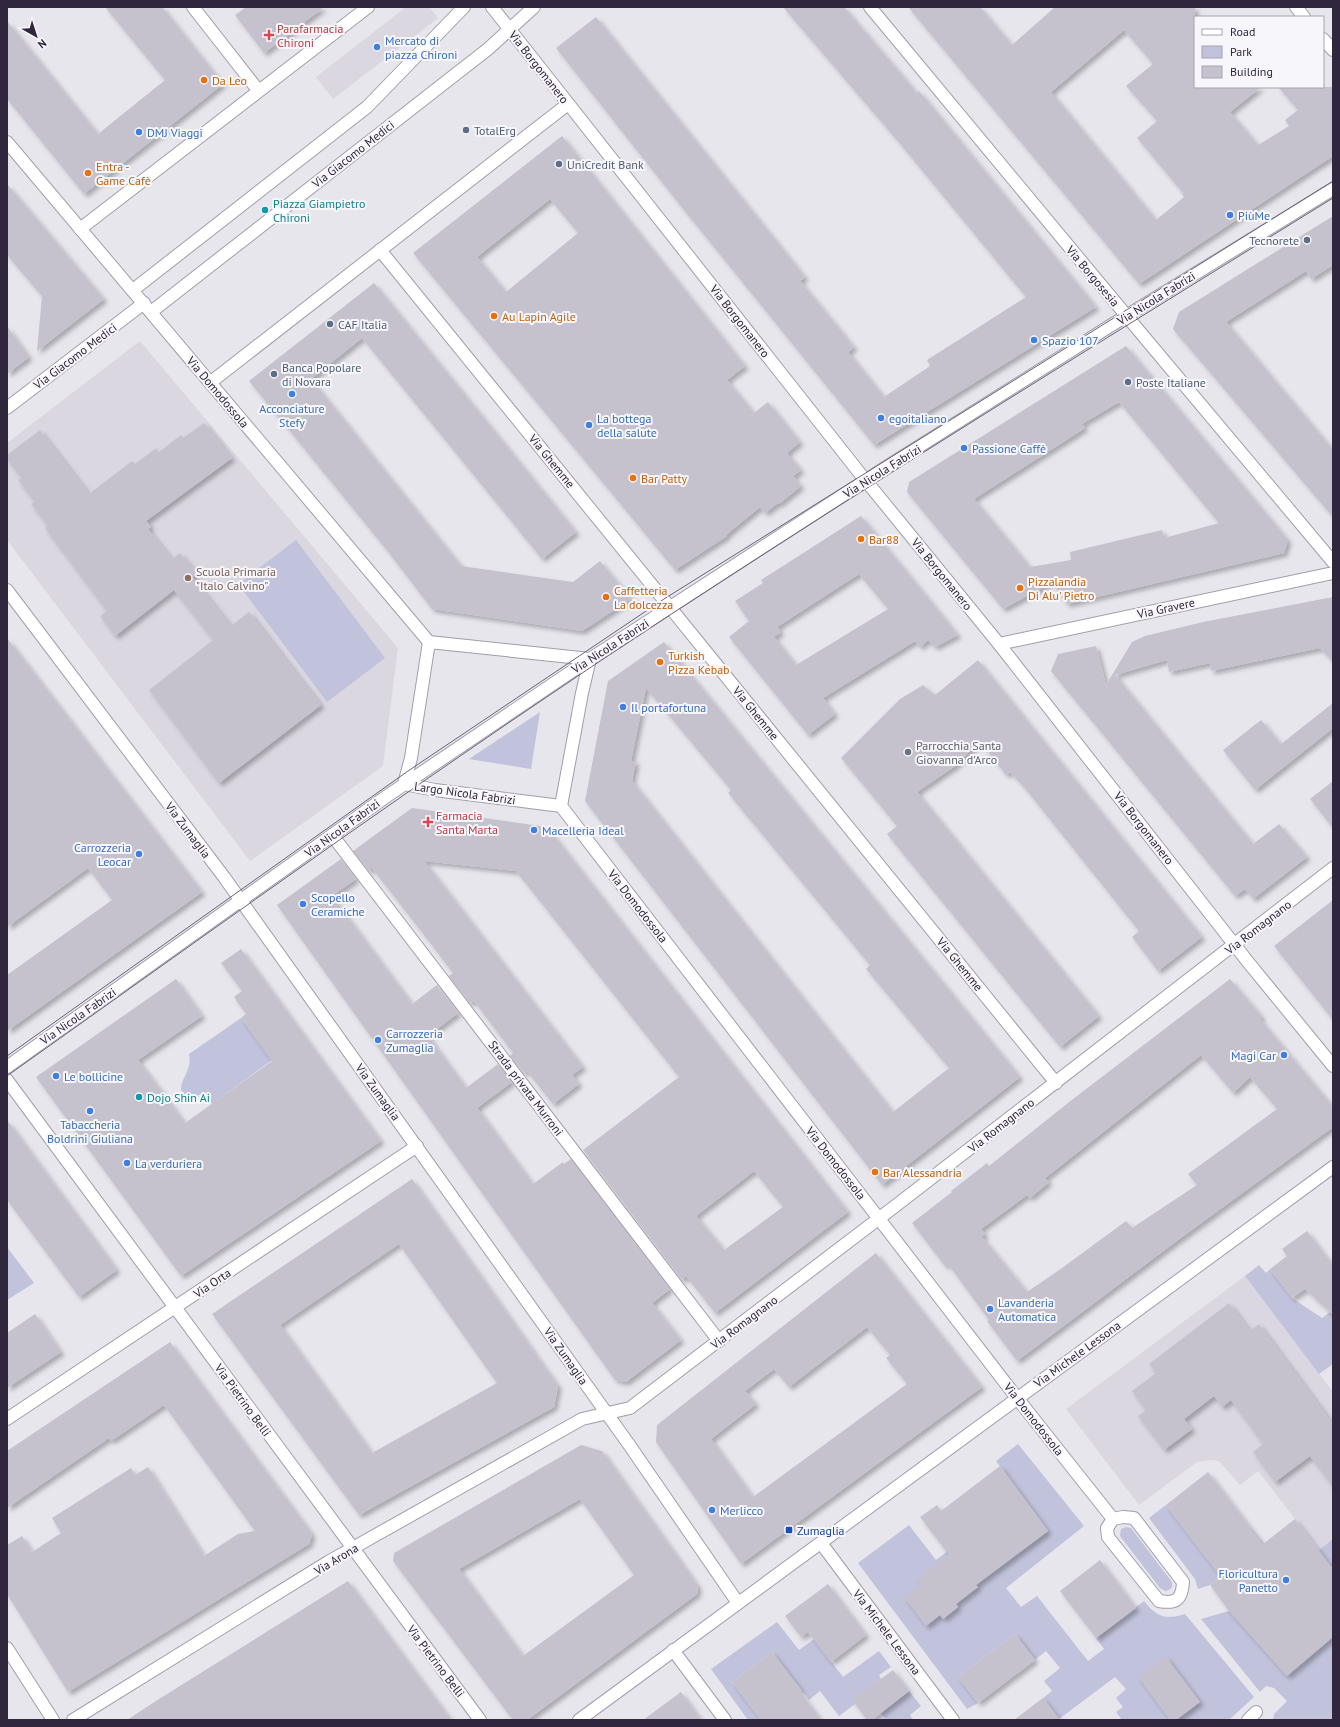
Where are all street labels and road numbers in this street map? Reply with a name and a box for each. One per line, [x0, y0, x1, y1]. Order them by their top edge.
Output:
street label: Via Borgomanero [505, 27, 572, 106]
street label: Via Giacomo Medici [308, 117, 397, 191]
street label: Via Borgosesia [1063, 242, 1123, 310]
street label: Via Nicola Fabrizi [1113, 268, 1198, 329]
street label: Via Borgomanero [706, 281, 773, 360]
street label: Via Giacomo Medici [30, 320, 120, 393]
street label: Via Domodossola [183, 353, 252, 431]
street label: Via Ghemme [525, 430, 578, 491]
street label: Via Nicola Fabrizi [839, 441, 924, 502]
street label: Via Borgomanero [908, 534, 976, 613]
street label: Via Gravere [1135, 595, 1196, 622]
street label: Via Nicola Fabrizi [568, 615, 652, 677]
street label: Via Ghemme [729, 682, 782, 743]
street label: Largo Nicola Fabrizi [413, 778, 517, 808]
street label: Via Borgomanero [1110, 788, 1177, 867]
street label: Via Nicola Fabrizi [301, 796, 383, 861]
street label: Via Zumaglia [161, 798, 214, 861]
street label: Via Domodossola [604, 866, 671, 946]
street label: Via Romagnano [1221, 897, 1294, 958]
street label: Via Ghemme [933, 933, 986, 994]
street label: Via Nicola Fabrizi [36, 984, 119, 1048]
street label: Strada privata Murroni [485, 1037, 567, 1139]
street label: Via Zumaglia [352, 1060, 404, 1123]
street label: Via Romagnano [964, 1095, 1037, 1156]
street label: Via Domodossola [802, 1123, 869, 1203]
street label: Via Orta [190, 1265, 234, 1301]
street label: Via Romagnano [707, 1292, 780, 1353]
street label: Via Michele Lessona [1030, 1318, 1123, 1391]
street label: Via Zumaglia [540, 1324, 591, 1388]
street label: Via Pietrino Belli [211, 1360, 274, 1439]
street label: Via Domodossola [1000, 1379, 1067, 1459]
street label: Via Arona [310, 1540, 361, 1579]
street label: Via Michele Lessona [849, 1585, 924, 1678]
street label: Via Pietrino Belli [403, 1621, 468, 1700]

